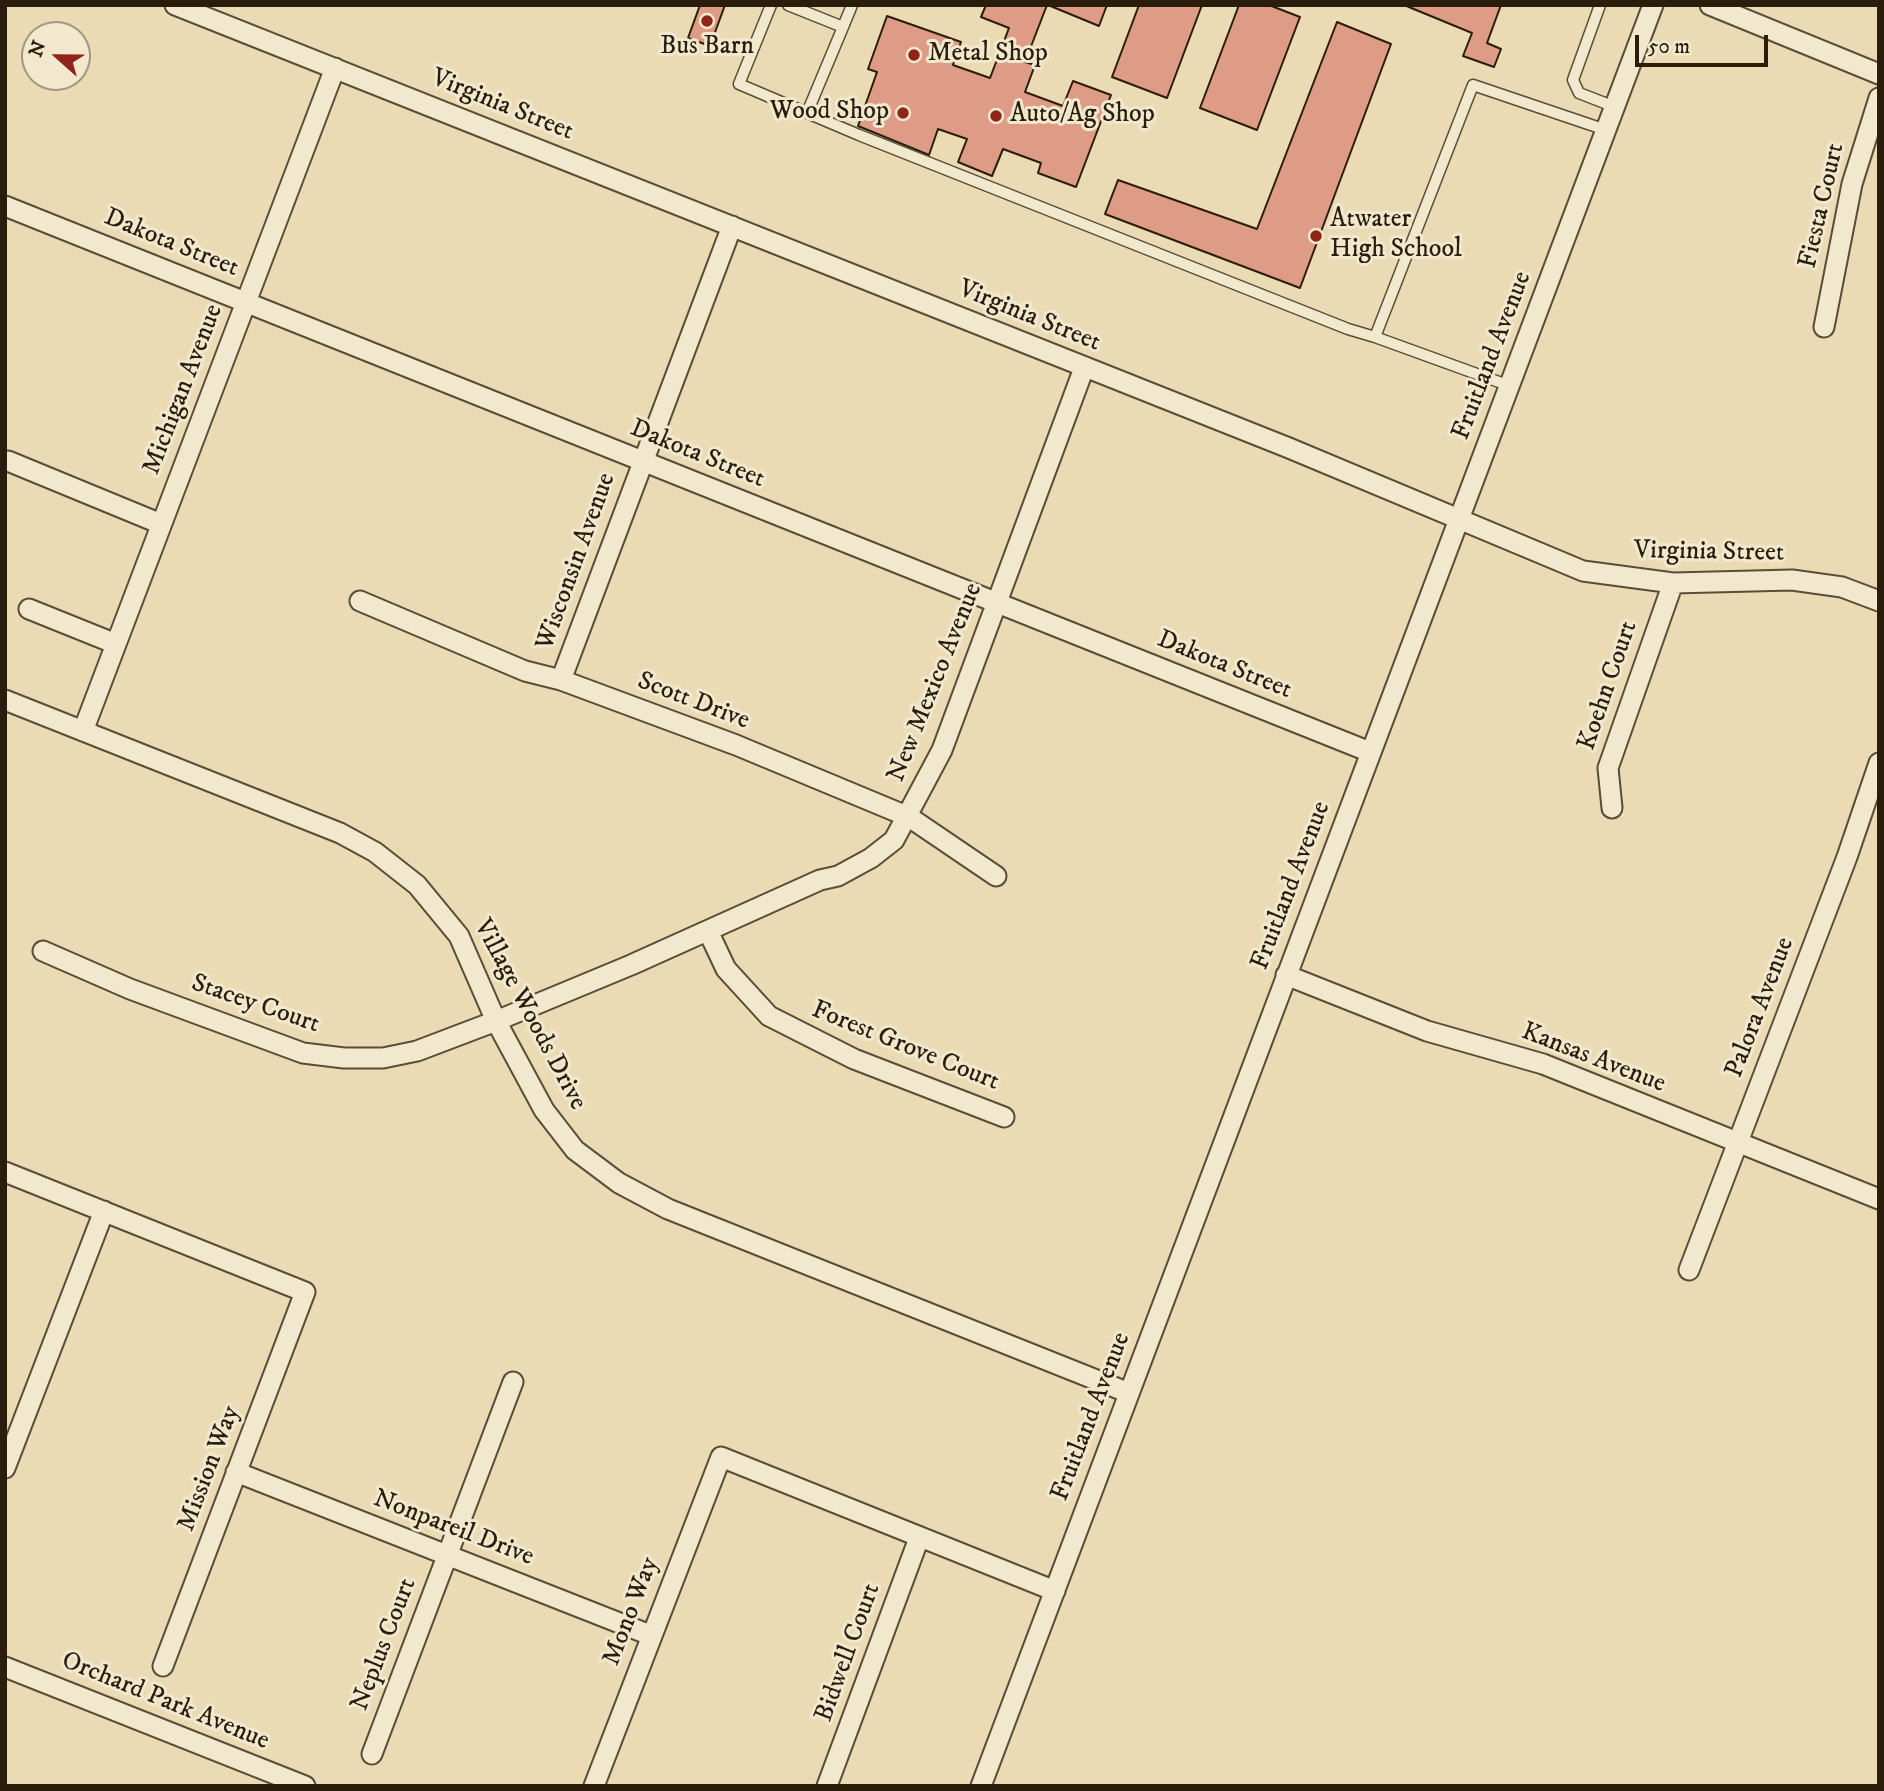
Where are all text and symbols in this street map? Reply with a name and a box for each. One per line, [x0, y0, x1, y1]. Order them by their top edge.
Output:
marker: Bus Barn [699, 13, 715, 29]
north arrow [21, 21, 91, 91]
scale bar [1639, 21, 1772, 65]
place label: Bus Barn [660, 32, 754, 64]
text: 50 m [1648, 34, 1690, 60]
text: N [24, 38, 51, 60]
place label: Metal Shop [928, 39, 1048, 71]
marker: Metal Shop [906, 47, 922, 63]
street label: Virginia Street [426, 63, 578, 149]
place label: Wood Shop [770, 97, 889, 129]
place label: Auto/Ag Shop [1010, 100, 1155, 132]
marker: Wood Shop [895, 105, 911, 121]
marker: Auto/Ag Shop [988, 108, 1004, 124]
street label: Fiesta Court [1793, 140, 1853, 272]
street label: Dakota Street [99, 203, 243, 285]
place label: Atwater High School [1330, 205, 1462, 266]
marker: Atwater High School [1308, 228, 1324, 244]
street label: Fruitland Avenue [1447, 267, 1539, 445]
street label: Virginia Street [953, 274, 1105, 360]
street label: Michigan Avenue [137, 300, 231, 480]
street label: Dakota Street [625, 414, 769, 496]
street label: Wisconsin Avenue [531, 469, 623, 655]
street label: Virginia Street [1634, 536, 1784, 570]
street label: New Mexico Avenue [882, 579, 990, 787]
street label: Koehn Court [1572, 617, 1646, 755]
street label: Dakota Street [1152, 625, 1296, 707]
street label: Scott Drive [633, 666, 753, 738]
street label: Fruitland Avenue [1246, 797, 1338, 975]
street label: Village Woods Drive [466, 914, 592, 1116]
street label: Palora Avenue [1720, 933, 1802, 1083]
street label: Stacey Court [187, 969, 323, 1041]
street label: Forest Grove Court [807, 995, 1003, 1099]
street label: Kansas Avenue [1517, 1017, 1669, 1101]
street label: Fruitland Avenue [1046, 1328, 1138, 1506]
street label: Mission Way [172, 1402, 248, 1536]
street label: Nonpareil Drive [368, 1484, 538, 1574]
street label: Mono Way [597, 1554, 667, 1670]
street label: Neplus Court [345, 1574, 425, 1716]
street label: Bidwell Court [810, 1580, 888, 1726]
street label: Orchard Park Avenue [57, 1646, 273, 1758]

